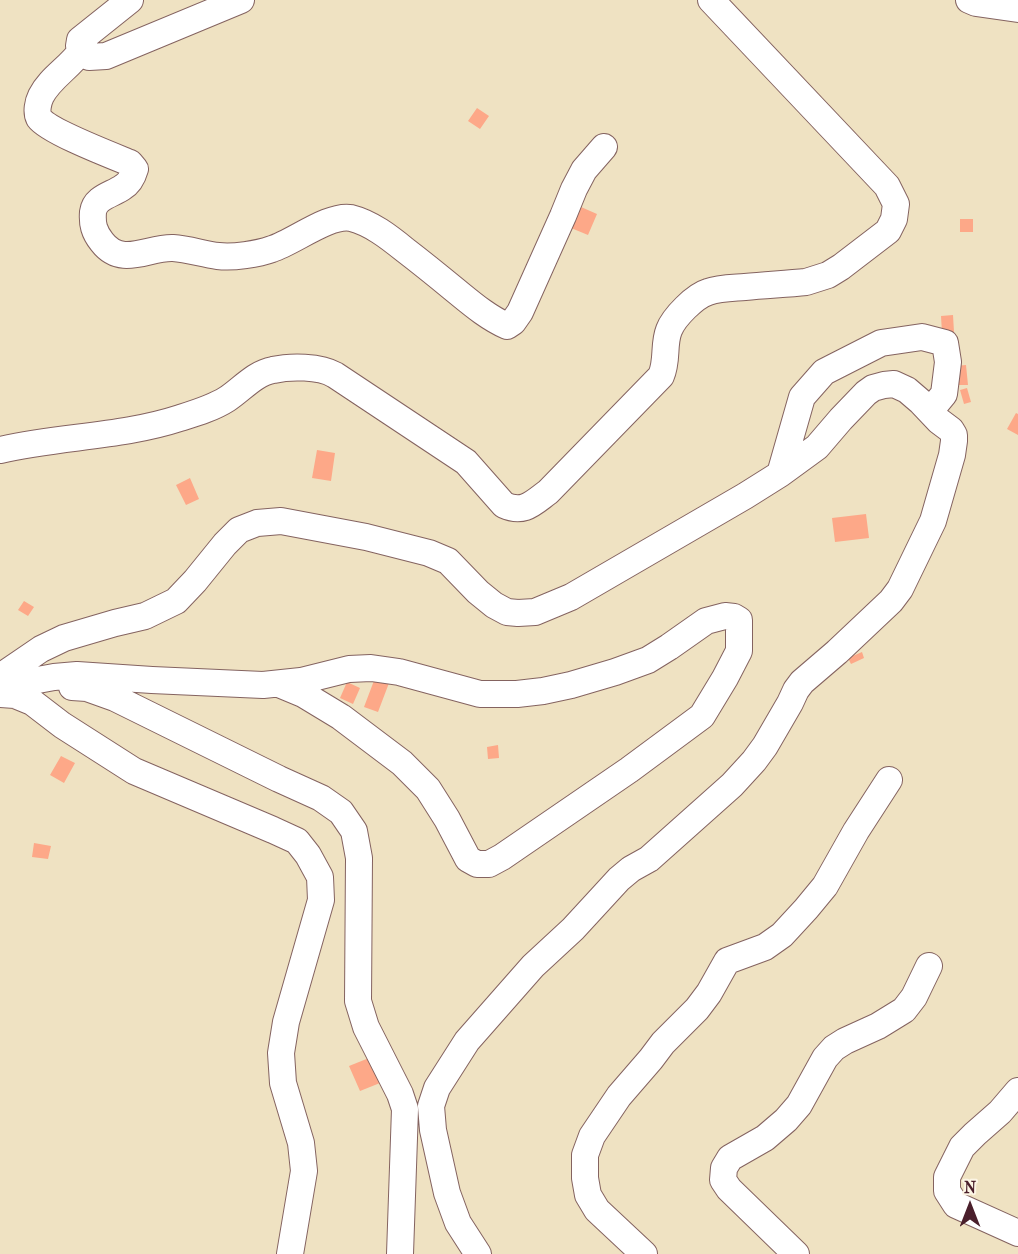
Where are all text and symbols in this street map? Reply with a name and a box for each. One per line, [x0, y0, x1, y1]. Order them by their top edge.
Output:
north arrow [940, 1176, 1000, 1236]
text: N [964, 1178, 976, 1197]

